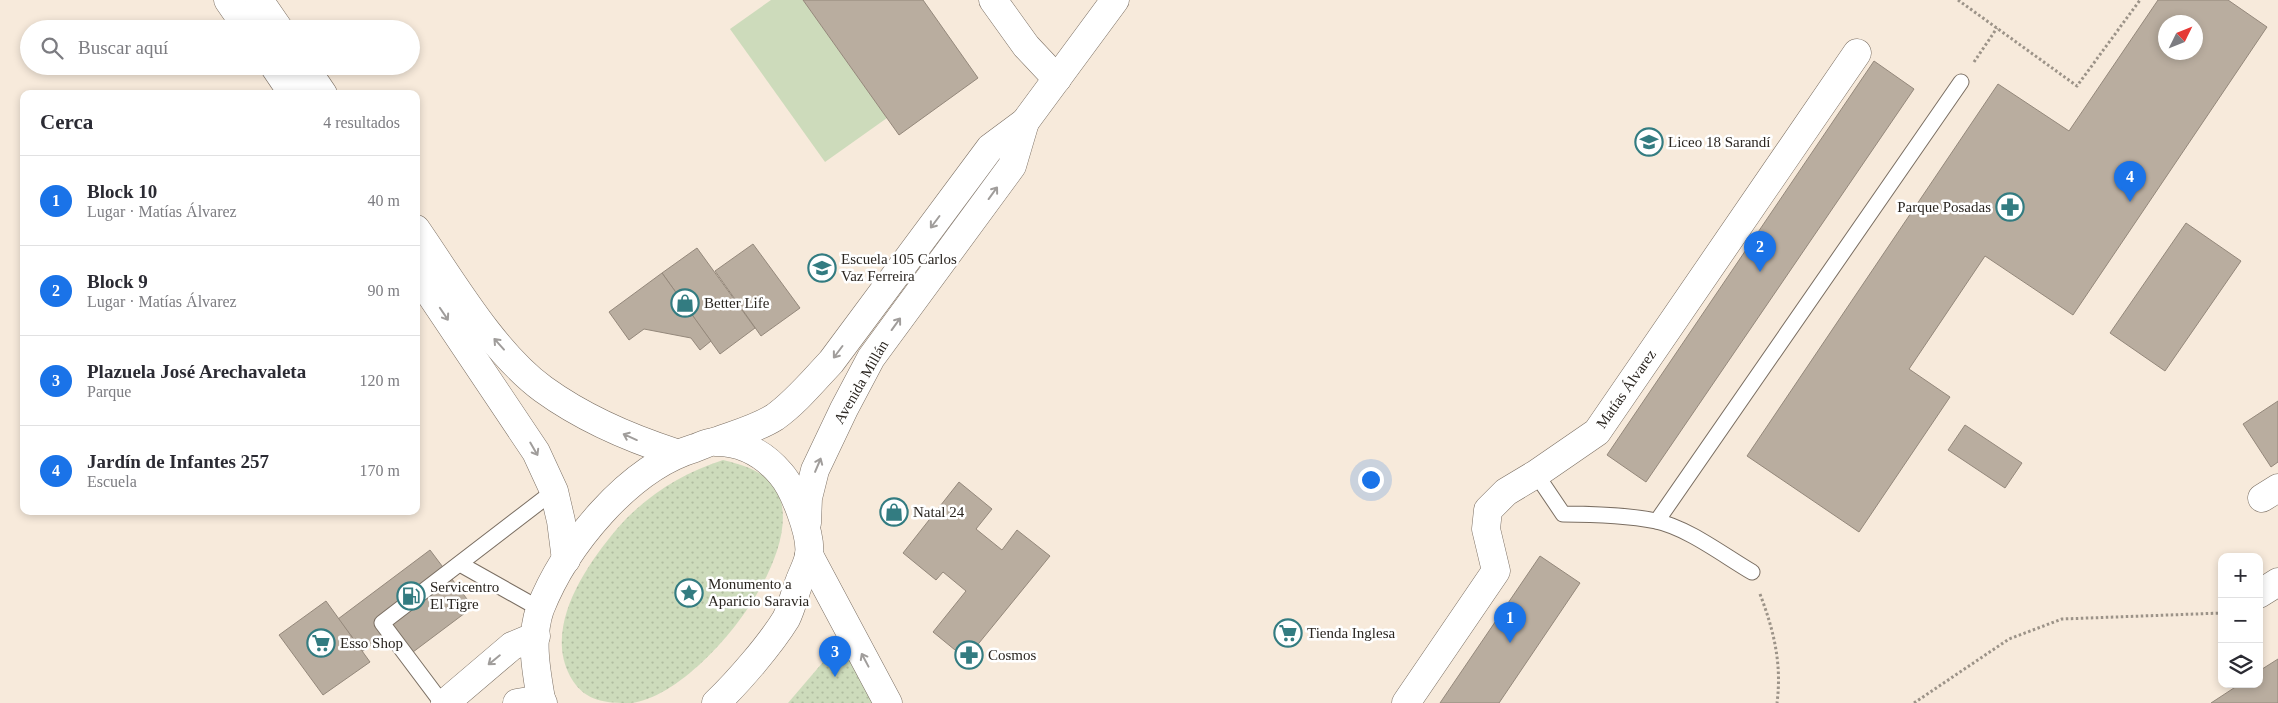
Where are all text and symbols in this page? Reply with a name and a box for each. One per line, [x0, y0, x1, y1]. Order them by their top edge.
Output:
north arrow [2158, 15, 2203, 60]
search box [20, 20, 420, 75]
icon: search [38, 34, 66, 62]
text: Buscar aquí [78, 37, 168, 58]
text: Cerca [40, 110, 93, 134]
text: 4 resultados [323, 114, 400, 131]
school or university icon: Liceo 18 Sarandí [1634, 127, 1664, 157]
place label: Liceo 18 Sarandí [1668, 134, 1770, 150]
pin: 4 [2114, 161, 2146, 202]
text: Block 10 [87, 181, 157, 202]
one-way arrow [988, 186, 998, 200]
text: 1 [52, 192, 60, 209]
text: 40 m [368, 192, 400, 209]
pharmacy icon: Parque Posadas [1995, 192, 2025, 222]
place label: Parque Posadas [1897, 199, 1991, 215]
text: Lugar · Matías Álvarez [87, 203, 237, 220]
one-way arrow [930, 215, 940, 229]
pin: 2 [1744, 231, 1776, 272]
place label: Escuela 105 Carlos Vaz Ferreira [841, 251, 957, 284]
school or university icon: Escuela 105 Carlos Vaz Ferreira [807, 253, 837, 283]
text: Block 9 [87, 271, 148, 292]
text: 2 [52, 282, 60, 299]
text: 90 m [368, 282, 400, 299]
shop icon: Better Life [670, 288, 700, 318]
text: Lugar · Matías Álvarez [87, 293, 237, 310]
place label: Better Life [704, 295, 770, 311]
one-way arrow [439, 306, 449, 320]
one-way arrow [891, 318, 902, 331]
one-way arrow [493, 337, 505, 350]
street label: Avenida Millán [831, 337, 892, 426]
one-way arrow [833, 345, 843, 359]
street label: Matías Álvarez [1593, 346, 1659, 431]
text: Plazuela José Arechavaleta [87, 361, 306, 382]
text: 3 [52, 372, 60, 389]
text: 120 m [360, 372, 400, 389]
text: Parque [87, 383, 131, 400]
one-way arrow [623, 432, 638, 442]
one-way arrow [529, 441, 539, 455]
text: Jardín de Infantes 257 [87, 451, 269, 472]
one-way arrow [814, 458, 823, 473]
text: 4 [52, 462, 60, 479]
text: 170 m [360, 462, 400, 479]
your location [1358, 467, 1384, 493]
text: Escuela [87, 473, 137, 490]
shop icon: Natal 24 [879, 497, 909, 527]
place label: Natal 24 [913, 504, 965, 520]
map controls [2218, 553, 2263, 688]
button: + [2218, 553, 2263, 598]
place label: Monumento a Aparicio Saravia [708, 576, 810, 609]
place icon: Monumento a Aparicio Saravia [674, 578, 704, 608]
place label: Servicentro El Tigre [430, 579, 499, 612]
fuel station icon: Servicentro El Tigre [396, 581, 426, 611]
button: − [2218, 598, 2263, 643]
pin: 1 [1494, 602, 1526, 643]
supermarket icon: Tienda Inglesa [1273, 618, 1303, 648]
place label: Tienda Inglesa [1307, 625, 1396, 641]
supermarket icon: Esso Shop [306, 628, 336, 658]
place label: Esso Shop [340, 635, 403, 651]
pin: 3 [819, 636, 851, 677]
pharmacy icon: Cosmos [954, 640, 984, 670]
button: layers [2218, 643, 2263, 688]
place label: Cosmos [988, 647, 1037, 663]
one-way arrow [860, 653, 869, 668]
one-way arrow [488, 654, 501, 665]

